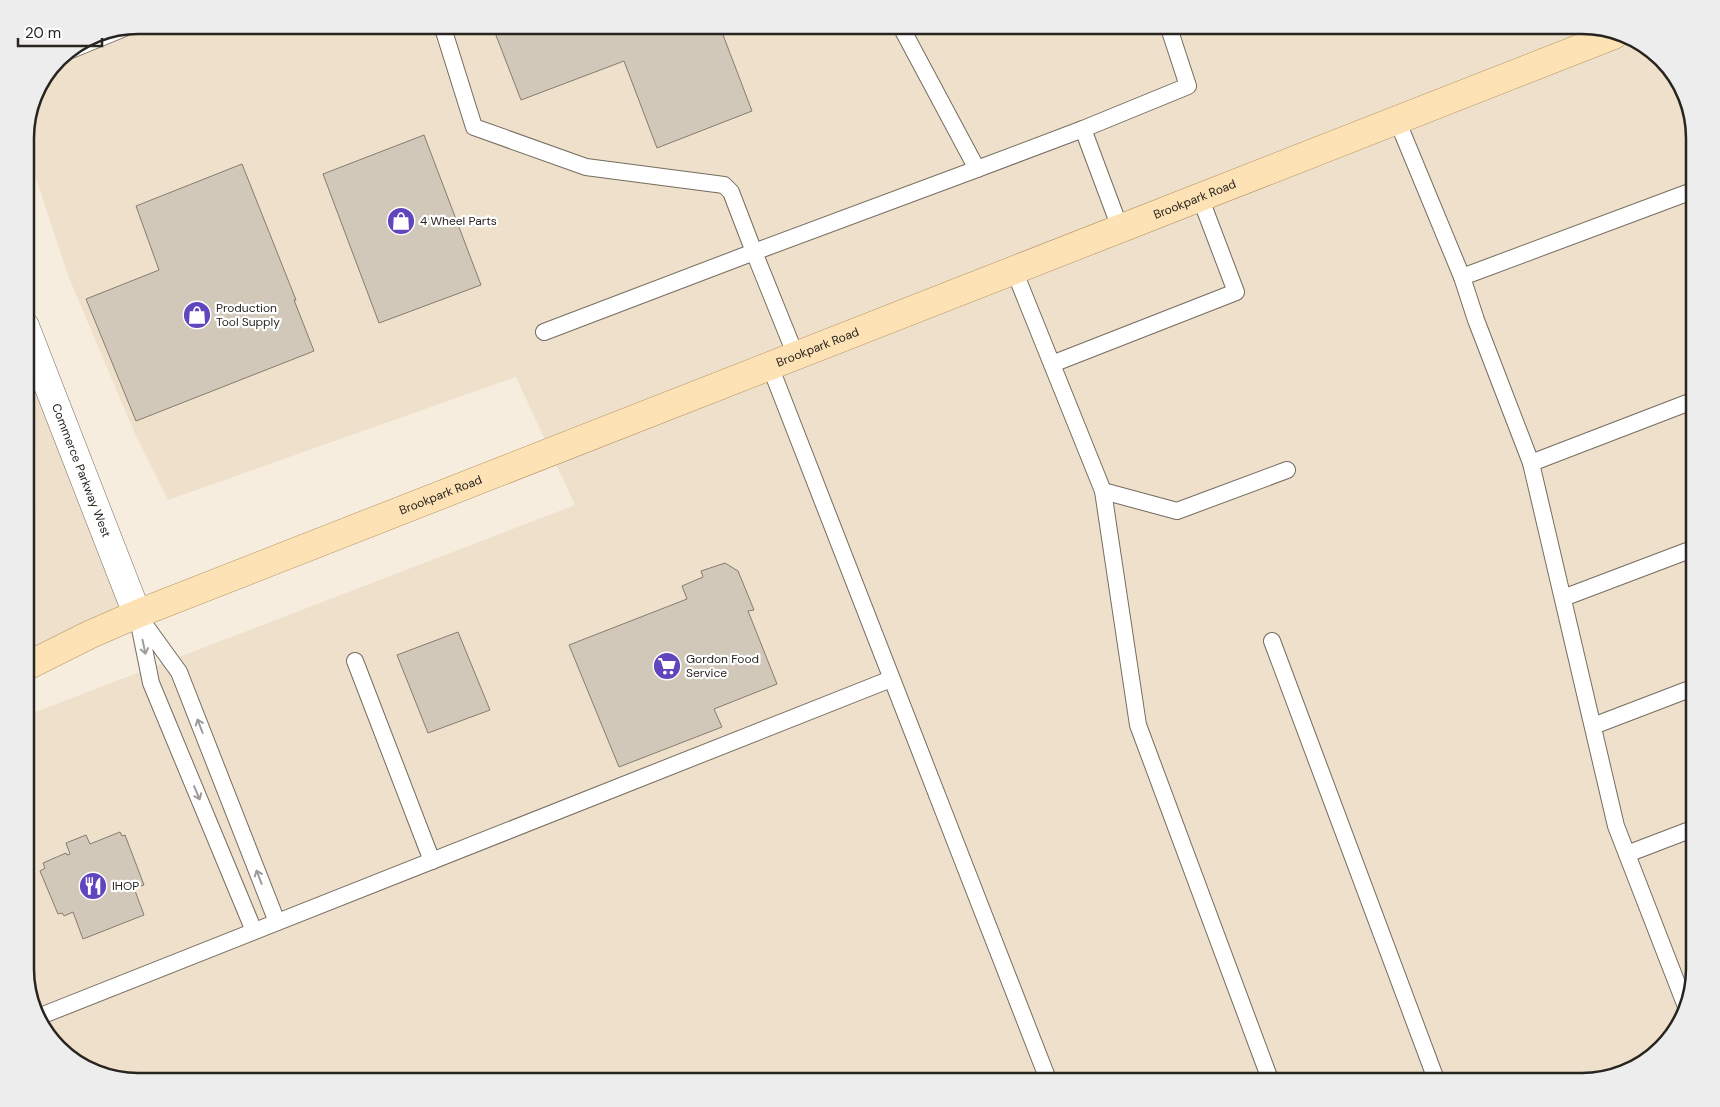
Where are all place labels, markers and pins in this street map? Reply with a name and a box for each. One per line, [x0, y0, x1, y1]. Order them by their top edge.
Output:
shop icon: 4 Wheel Parts [386, 206, 416, 236]
place label: 4 Wheel Parts [420, 213, 497, 229]
shop icon: Production Tool Supply [182, 300, 212, 330]
place label: Production Tool Supply [216, 300, 280, 330]
supermarket icon: Gordon Food Service [652, 651, 682, 681]
place label: Gordon Food Service [686, 651, 759, 681]
restaurant icon: IHOP [78, 871, 108, 901]
place label: IHOP [112, 878, 139, 894]

